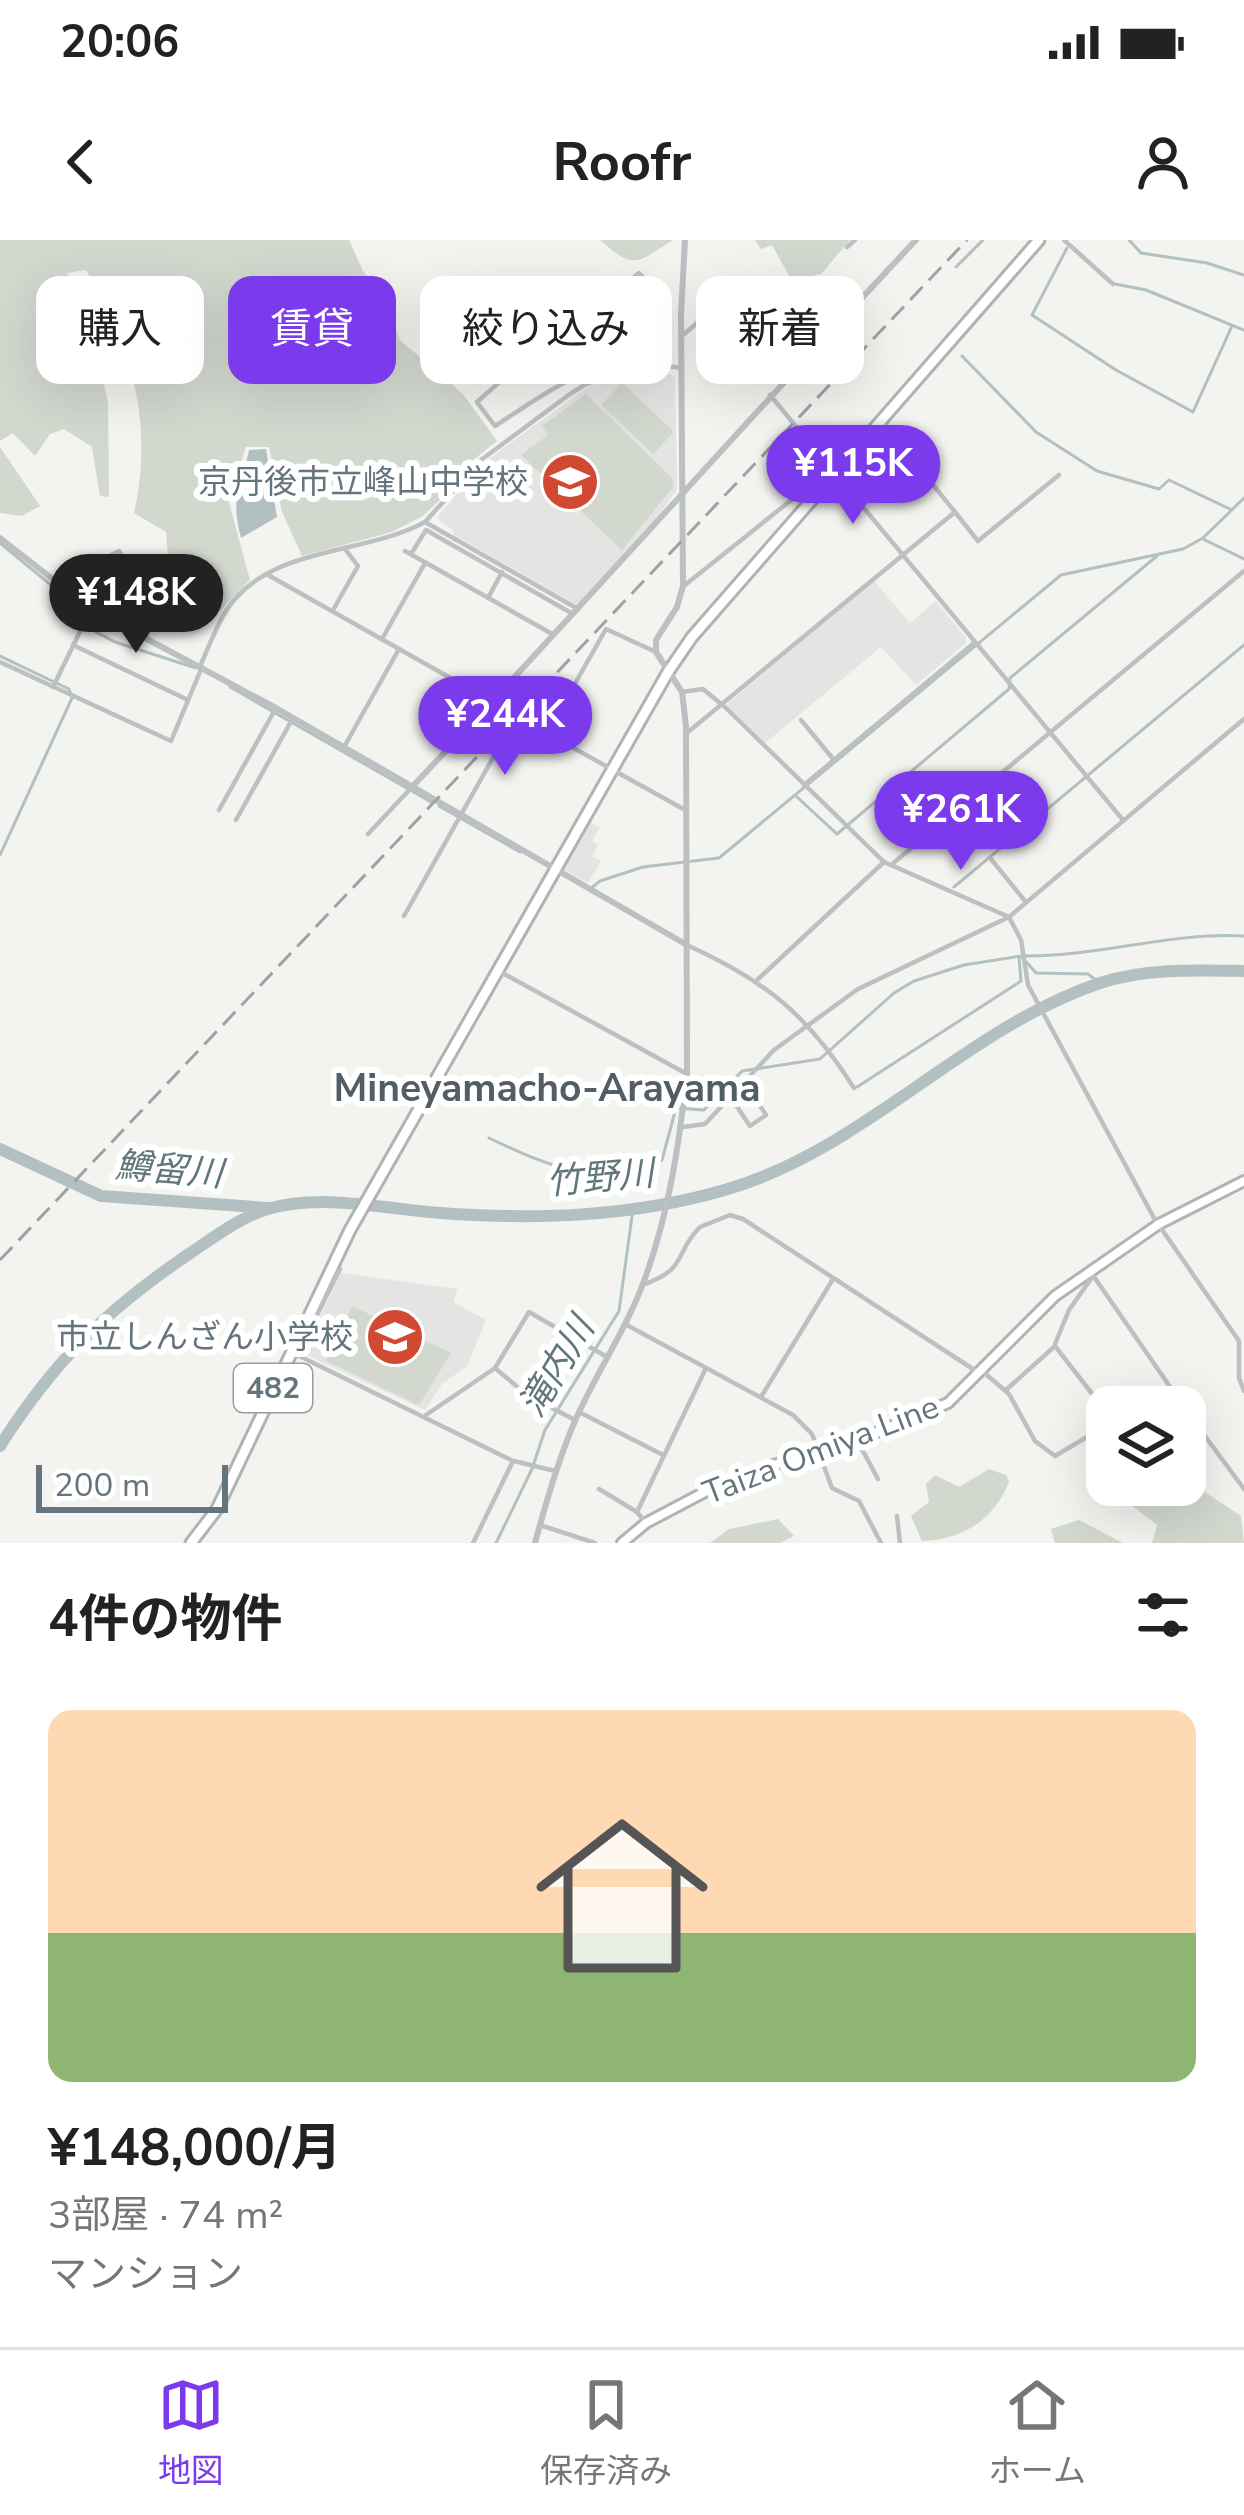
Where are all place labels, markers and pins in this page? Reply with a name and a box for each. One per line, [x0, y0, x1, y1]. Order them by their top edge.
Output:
pin: ¥115K [769, 425, 937, 527]
school or university icon: 京丹後市立峰山中学校 [539, 451, 601, 513]
place label: 京丹後市立峰山中学校 [198, 460, 528, 505]
pin: ¥148K [52, 554, 220, 656]
pin: ¥244K [421, 676, 589, 778]
pin: ¥261K [877, 771, 1045, 873]
school or university icon: 市立しんざん小学校 [364, 1306, 426, 1368]
place label: 市立しんざん小学校 [56, 1315, 353, 1360]

